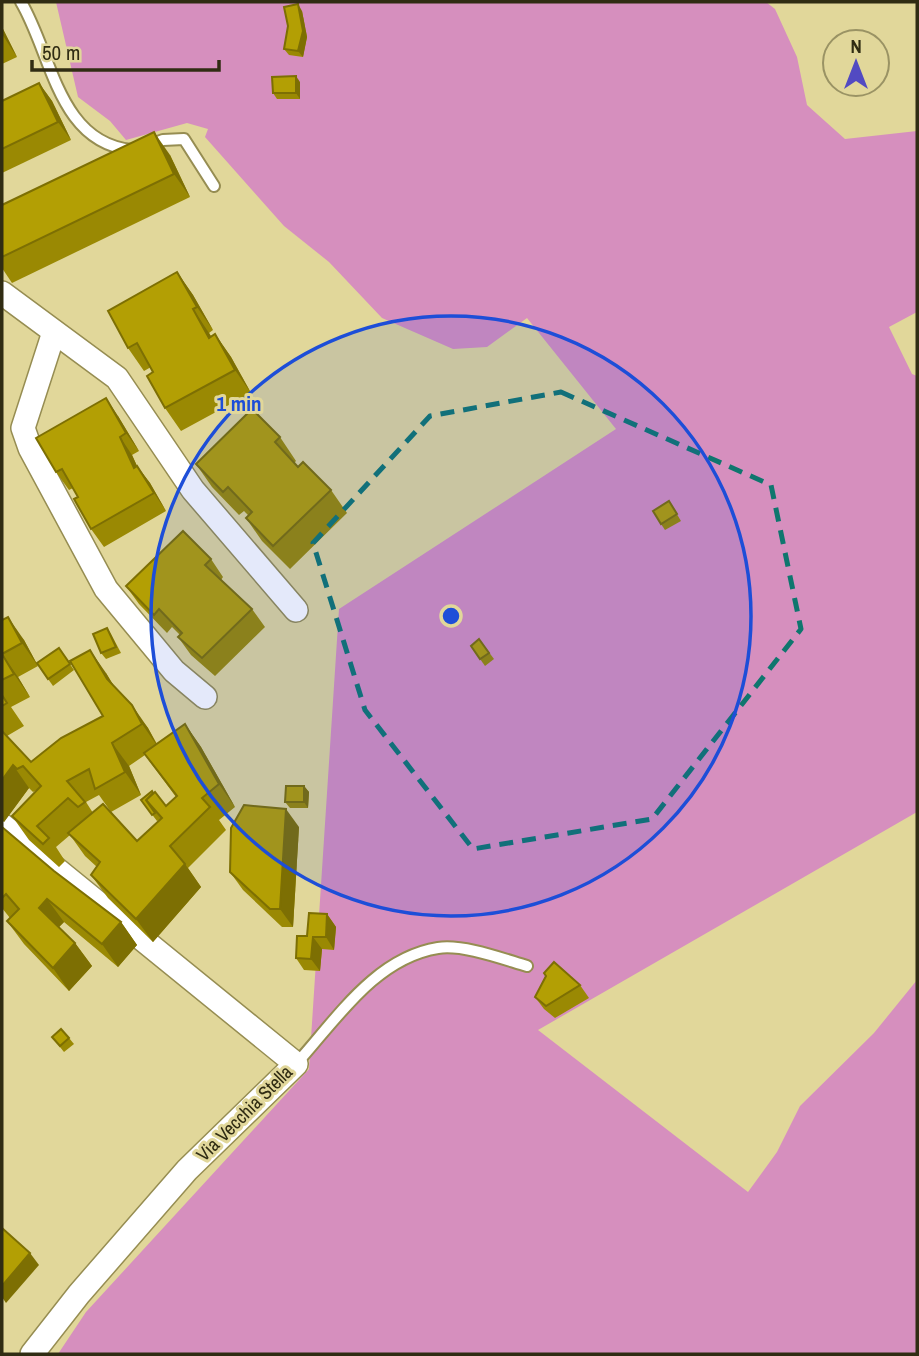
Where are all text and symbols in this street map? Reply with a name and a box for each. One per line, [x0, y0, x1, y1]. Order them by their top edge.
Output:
scale bar [32, 28, 219, 72]
north arrow [821, 28, 891, 98]
text: N [850, 33, 862, 59]
text: 50 m [42, 38, 80, 67]
text: 1 min [217, 389, 261, 418]
centre of rings [439, 604, 463, 628]
street label: Via Vecchia Stella [190, 1059, 298, 1167]

